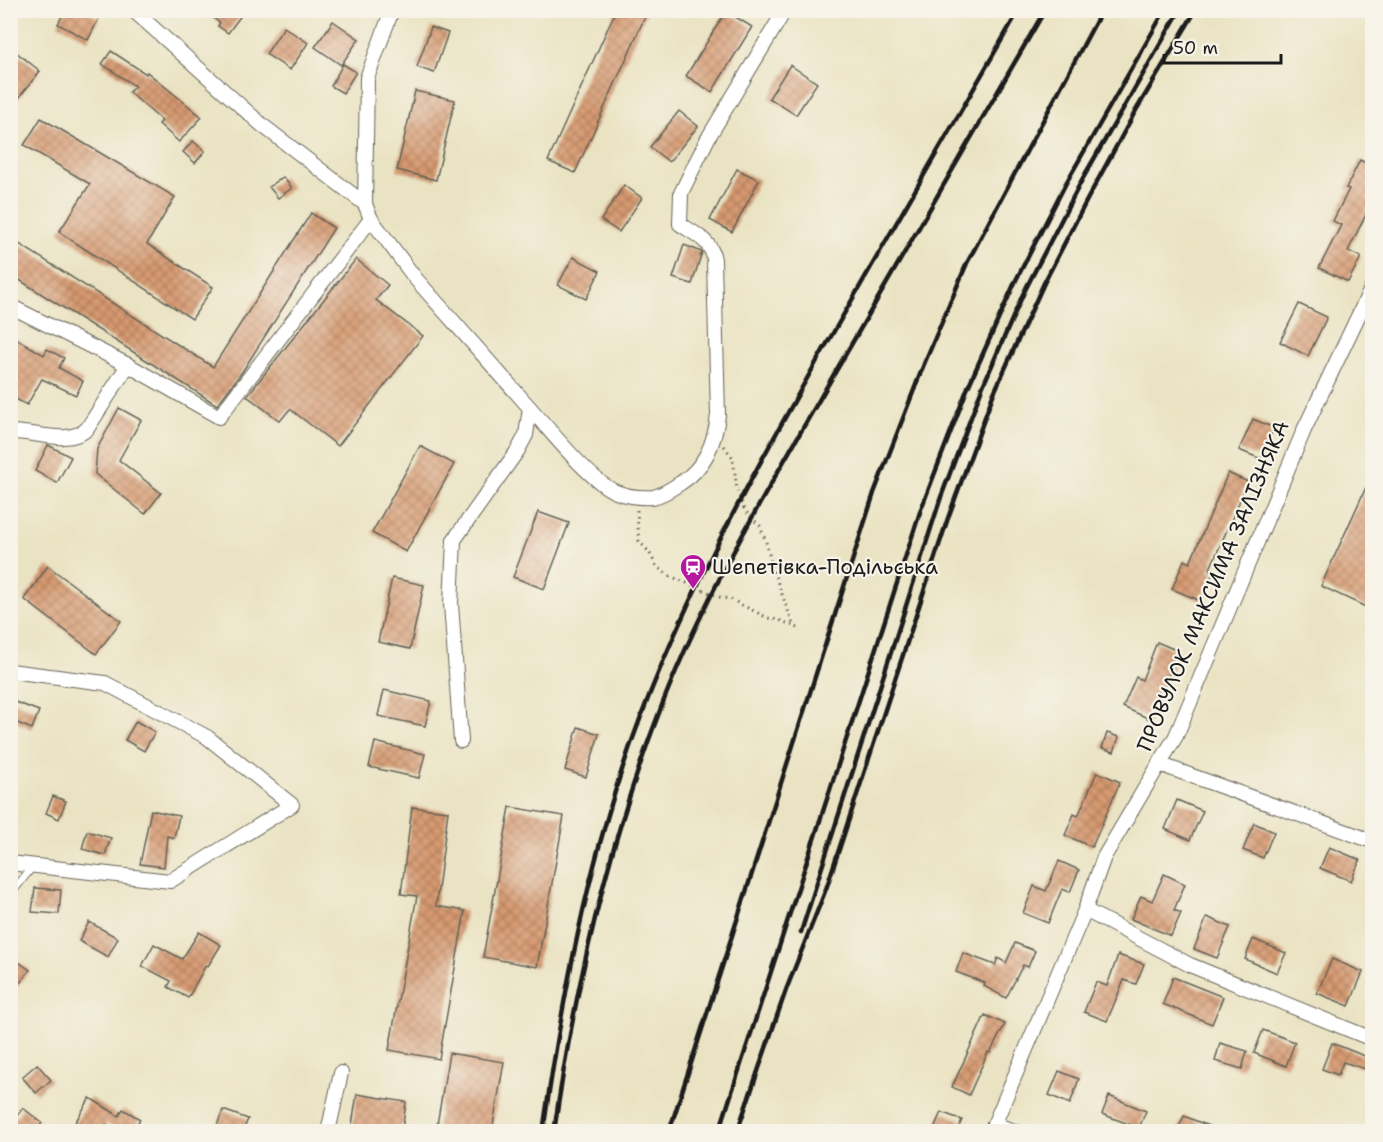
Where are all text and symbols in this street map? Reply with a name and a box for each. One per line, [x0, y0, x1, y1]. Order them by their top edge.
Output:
scale bar [1164, 27, 1281, 65]
text: 50 m [1173, 36, 1218, 60]
street label: ПРОВУЛОК МАКСИМА ЗАЛІЗНЯКА [1130, 416, 1296, 756]
station icon: Шепетівка-Подільська [678, 552, 708, 590]
place label: Шепетівка-Подільська [712, 553, 938, 581]

